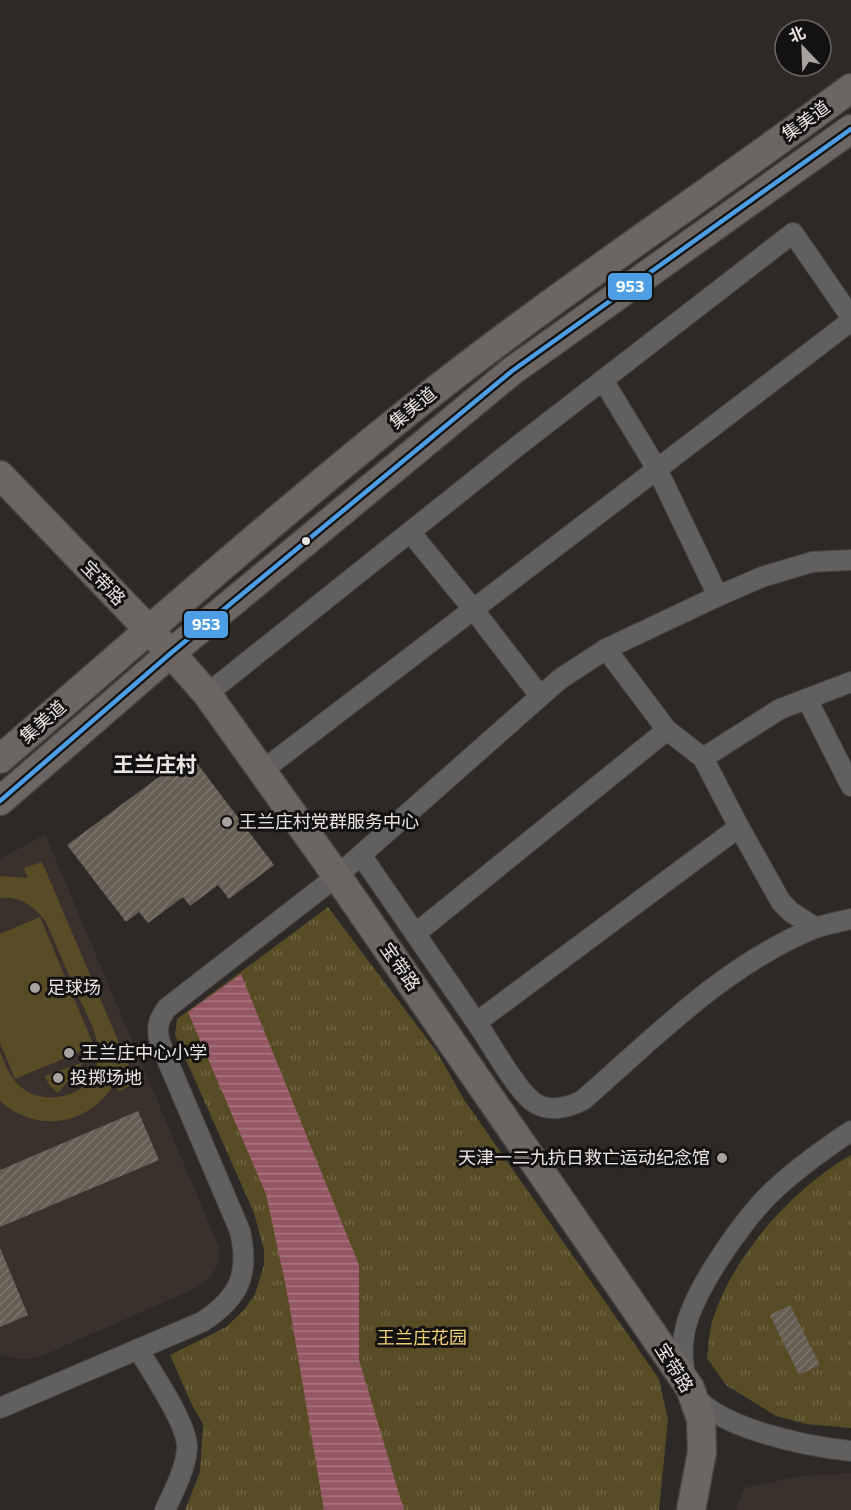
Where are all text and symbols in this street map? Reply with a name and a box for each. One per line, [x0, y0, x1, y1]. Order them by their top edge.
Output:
north arrow [773, 18, 833, 78]
text: 北 [786, 22, 808, 46]
street label: 集美道 [777, 95, 834, 145]
line badge: 953 [607, 272, 653, 301]
text: 953 [616, 276, 644, 295]
street label: 集美道 [384, 382, 440, 433]
unlabelled marker [300, 535, 312, 547]
street label: 宝带路 [77, 555, 130, 609]
line badge: 953 [183, 610, 229, 639]
text: 953 [192, 614, 220, 633]
street label: 集美道 [15, 695, 70, 747]
district label: 王兰庄村 [113, 751, 197, 776]
place label: 王兰庄村党群服务中心 [239, 810, 419, 832]
marker: 王兰庄村党群服务中心 [220, 815, 234, 829]
street label: 宝带路 [376, 938, 425, 995]
place label: 足球场 [47, 976, 101, 998]
marker: 足球场 [28, 981, 42, 995]
place label: 王兰庄中心小学 [81, 1041, 207, 1063]
marker: 王兰庄中心小学 [62, 1046, 76, 1060]
place label: 投掷场地 [70, 1066, 142, 1088]
marker: 投掷场地 [51, 1071, 65, 1085]
place label: 天津一二九抗日救亡运动纪念馆 [458, 1146, 710, 1168]
marker: 天津一二九抗日救亡运动纪念馆 [715, 1151, 729, 1165]
park label: 王兰庄花园 [377, 1326, 467, 1348]
street label: 宝带路 [651, 1339, 698, 1396]

